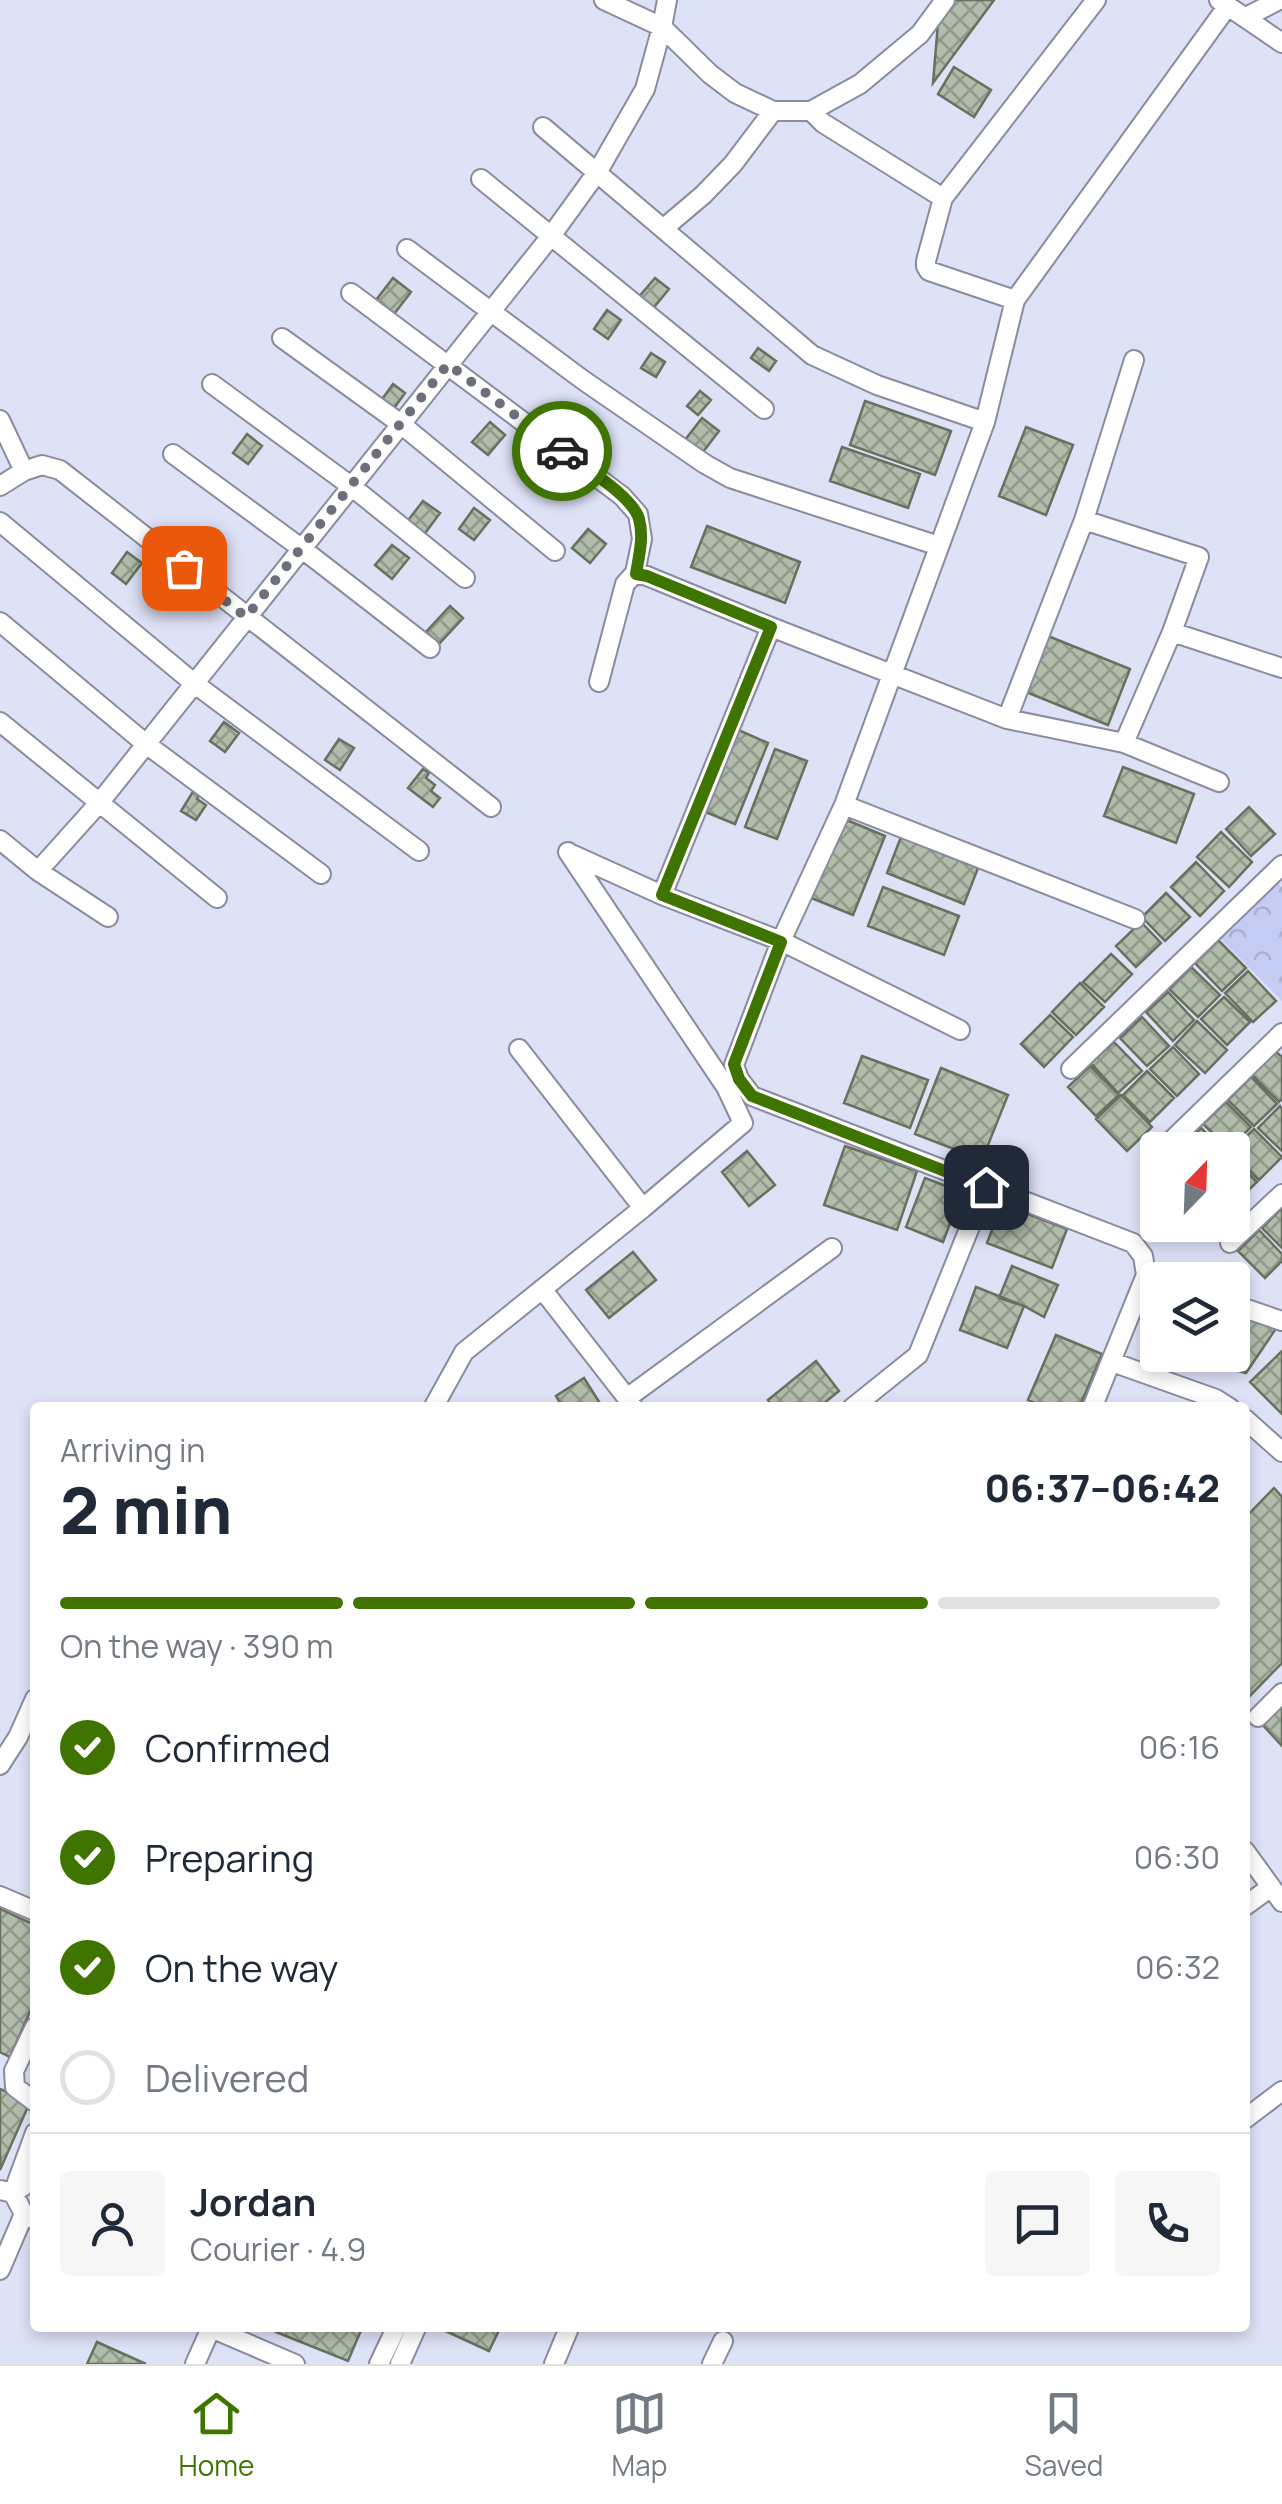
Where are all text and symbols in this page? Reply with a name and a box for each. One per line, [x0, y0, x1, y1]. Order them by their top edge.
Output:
courier [512, 401, 612, 501]
icon: car [535, 424, 590, 479]
pin [142, 526, 227, 611]
icon: bag [157, 541, 212, 596]
north arrow [1140, 1132, 1250, 1242]
map controls [1140, 1132, 1250, 1372]
pin [944, 1145, 1029, 1230]
icon: home [959, 1160, 1014, 1215]
button: layers [1140, 1262, 1250, 1372]
text: Arriving in [60, 1428, 205, 1472]
text: 06:37–06:42 [984, 1461, 1220, 1513]
text: 2 min [60, 1465, 232, 1554]
text: On the way · 390 m [60, 1624, 333, 1668]
icon: check [60, 1720, 115, 1775]
text: Confirmed [145, 1721, 331, 1773]
text: 06:16 [1139, 1725, 1220, 1769]
icon: check [60, 1830, 115, 1885]
text: Preparing [145, 1831, 314, 1883]
text: 06:30 [1134, 1835, 1220, 1879]
icon: check [60, 1940, 115, 1995]
text: On the way [145, 1941, 338, 1993]
text: 06:32 [1135, 1945, 1220, 1989]
text: Delivered [145, 2051, 309, 2103]
button: person [60, 2171, 165, 2276]
button: chat [985, 2171, 1090, 2276]
button: phone [1115, 2171, 1220, 2276]
text: Jordan [190, 2175, 316, 2227]
text: Courier · 4.9 [190, 2227, 366, 2271]
tab: Home [179, 2386, 254, 2484]
tab: Map [612, 2386, 667, 2484]
tab: Saved [1024, 2386, 1103, 2484]

